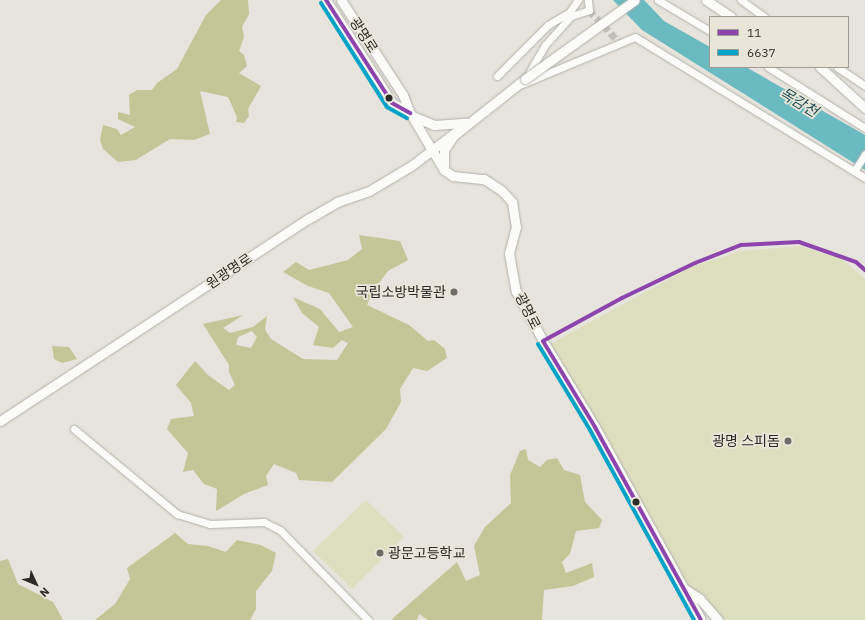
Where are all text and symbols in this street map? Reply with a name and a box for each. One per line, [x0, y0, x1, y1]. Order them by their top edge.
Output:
street label: 광명로 [346, 14, 382, 56]
legend [709, 16, 849, 68]
text: 11 [747, 25, 761, 40]
text: 6637 [747, 45, 776, 60]
water label: 목감천 [777, 84, 821, 120]
unlabelled marker [384, 93, 394, 103]
street label: 원광명로 [203, 250, 255, 292]
place label: 국립소방박물관 [356, 284, 446, 300]
marker: 국립소방박물관 [449, 287, 459, 297]
street label: 광명로 [512, 290, 544, 332]
place label: 광명 스피돔 [712, 433, 780, 449]
marker: 광명 스피돔 [783, 436, 793, 446]
unlabelled marker [631, 497, 641, 507]
place label: 광문고등학교 [388, 545, 465, 561]
marker: 광문고등학교 [375, 548, 385, 558]
north arrow [16, 564, 56, 604]
text: N [37, 585, 52, 600]

